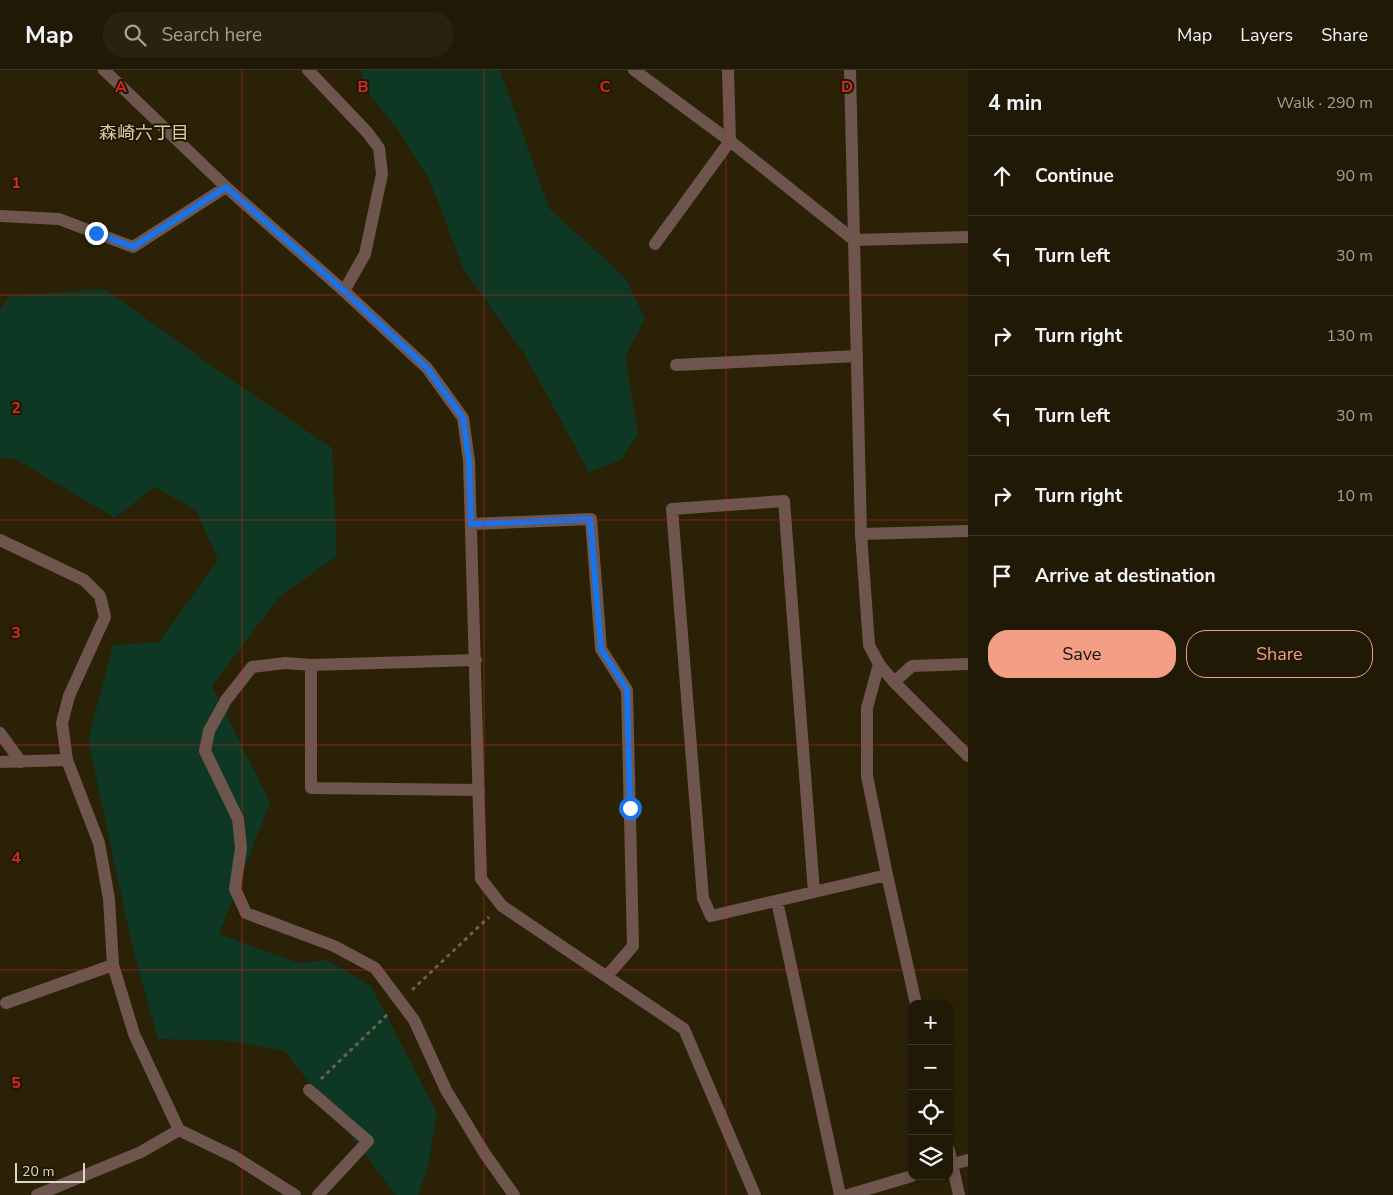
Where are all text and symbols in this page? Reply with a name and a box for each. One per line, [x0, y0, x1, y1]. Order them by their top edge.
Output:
search box [103, 12, 453, 57]
text: Map [25, 19, 73, 51]
icon: search [121, 21, 149, 49]
text: Search here [161, 22, 262, 48]
text: Map [1177, 23, 1212, 47]
text: Layers [1240, 23, 1293, 47]
text: Share [1321, 23, 1368, 47]
text: A [115, 76, 127, 98]
text: B [357, 76, 369, 98]
text: C [600, 76, 611, 98]
text: D [841, 76, 853, 98]
text: 4 min [988, 89, 1042, 117]
text: Walk · 290 m [1277, 92, 1373, 114]
district label: 森崎六丁目 [99, 121, 189, 145]
icon: ahead [988, 162, 1016, 190]
text: Continue [1035, 163, 1114, 189]
text: 90 m [1336, 165, 1373, 187]
text: 1 [11, 172, 21, 194]
route end [85, 222, 108, 245]
icon: left [988, 242, 1016, 270]
text: Turn left [1035, 243, 1110, 269]
text: 30 m [1336, 245, 1373, 267]
icon: right [988, 322, 1016, 350]
text: Turn right [1035, 323, 1122, 349]
text: 130 m [1326, 325, 1373, 347]
text: 2 [11, 397, 21, 419]
icon: left [988, 402, 1016, 430]
text: Turn left [1035, 403, 1110, 429]
text: 30 m [1336, 405, 1373, 427]
icon: right [988, 482, 1016, 510]
text: Turn right [1035, 483, 1122, 509]
text: 10 m [1336, 485, 1373, 507]
icon: arrive [988, 562, 1016, 590]
text: Arrive at destination [1035, 563, 1216, 589]
text: 3 [11, 622, 21, 644]
button: Save [988, 630, 1176, 678]
button: Share [1186, 630, 1373, 678]
route start [619, 797, 642, 820]
text: 4 [11, 847, 21, 869]
map controls [908, 1000, 953, 1180]
button: + [908, 1000, 953, 1045]
button: − [908, 1045, 953, 1090]
text: 5 [11, 1072, 21, 1094]
button: locate [908, 1090, 953, 1135]
button: layers [908, 1135, 953, 1180]
scale bar [15, 1160, 85, 1183]
text: 20 m [22, 1162, 54, 1181]

